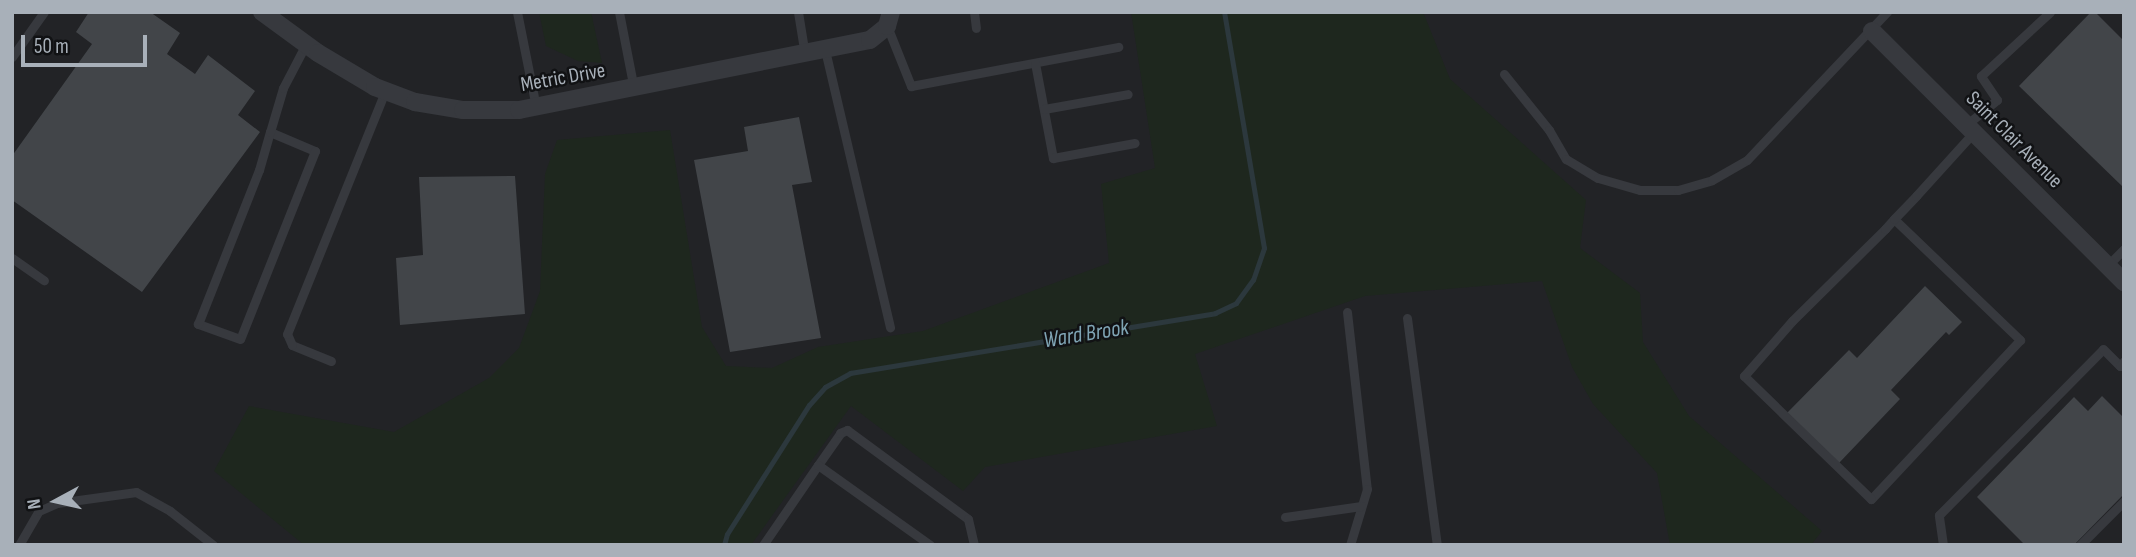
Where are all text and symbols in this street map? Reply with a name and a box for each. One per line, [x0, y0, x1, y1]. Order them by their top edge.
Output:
scale bar [24, 21, 150, 65]
text: 50 m [34, 34, 69, 59]
street label: Metric Drive [519, 58, 607, 98]
street label: Saint Clair Avenue [1960, 86, 2068, 194]
water label: Ward Brook [1041, 314, 1131, 354]
north arrow [21, 466, 91, 536]
text: N [23, 497, 47, 511]

